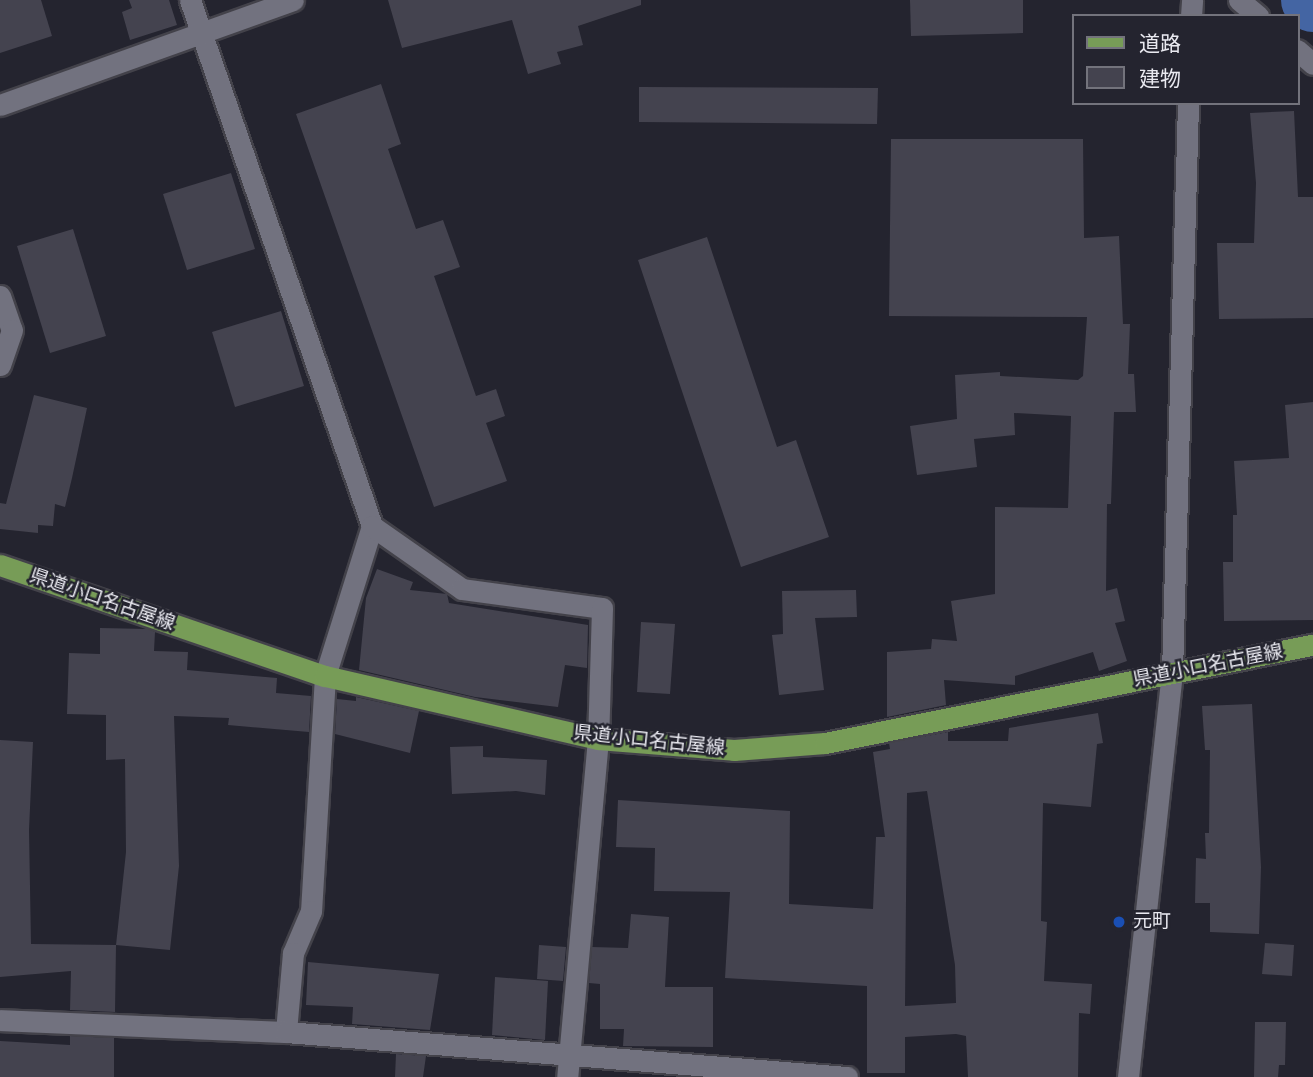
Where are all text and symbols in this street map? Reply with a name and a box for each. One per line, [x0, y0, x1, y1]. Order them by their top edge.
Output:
legend [1072, 14, 1299, 105]
text: 道路 [1139, 29, 1181, 59]
text: 建物 [1139, 64, 1181, 94]
street label: 県道小口名古屋線 [26, 564, 178, 636]
street label: 県道小口名古屋線 [1131, 640, 1285, 692]
street label: 県道小口名古屋線 [572, 722, 726, 760]
place label: 元町 [1133, 911, 1171, 933]
marker: 元町 [1111, 914, 1127, 930]

